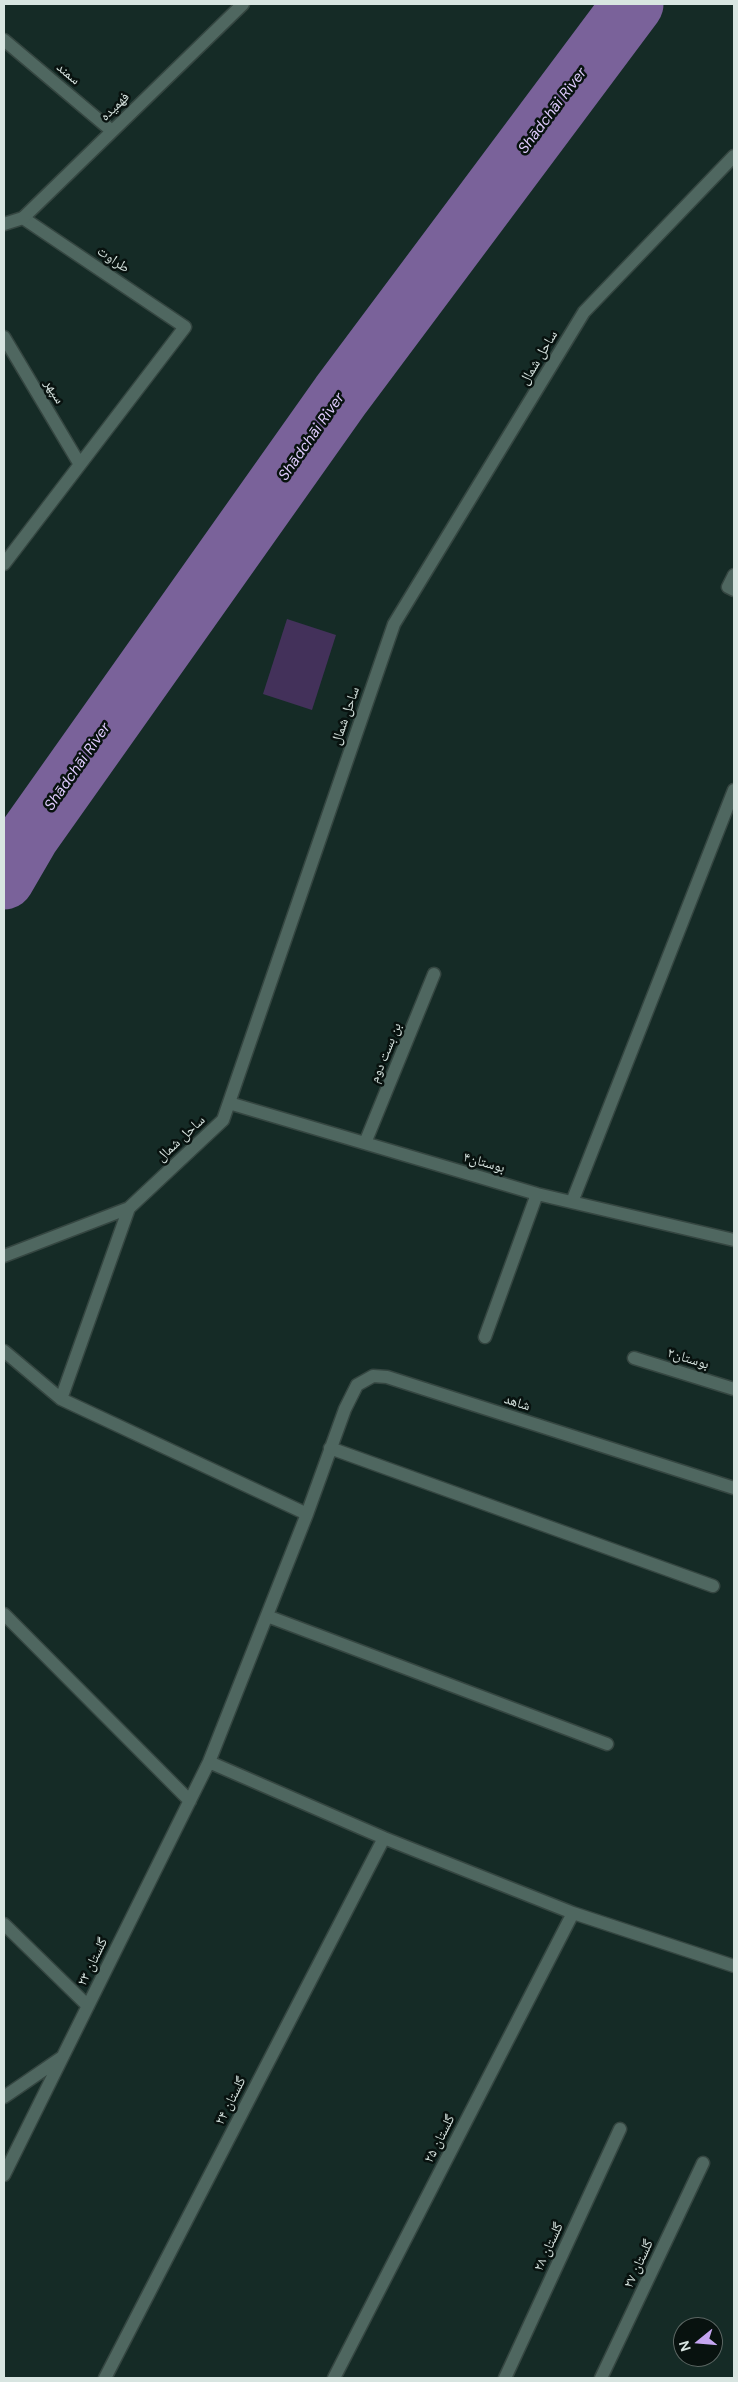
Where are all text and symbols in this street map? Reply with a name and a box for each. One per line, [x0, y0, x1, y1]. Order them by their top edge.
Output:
street label: سمند [53, 59, 83, 89]
water label: Shādchāi River [515, 65, 591, 157]
street label: فهمیده [97, 89, 133, 125]
street label: طراوت [94, 243, 132, 277]
street label: ساحل شمال [516, 328, 562, 388]
street label: سپهر [40, 377, 68, 407]
water label: Shādchāi River [275, 390, 349, 484]
street label: ساحل شمال [328, 685, 364, 747]
water label: Shādchāi River [41, 720, 115, 814]
street label: بن بست دوم [366, 1021, 406, 1085]
street label: ساحل شمال [153, 1112, 209, 1166]
street label: بوستان۴ [461, 1149, 507, 1177]
street label: بوستان۲ [665, 1345, 711, 1373]
street label: شاهد [502, 1391, 532, 1415]
street label: گلستان ۲۳ [74, 1935, 112, 1989]
street label: گلستان ۲۴ [212, 2074, 250, 2128]
street label: گلستان ۲۵ [421, 2112, 459, 2166]
street label: گلستان ۲۸ [530, 2220, 568, 2274]
street label: گلستان ۲۷ [620, 2237, 658, 2291]
north arrow [673, 2317, 723, 2367]
text: N [675, 2339, 695, 2354]

